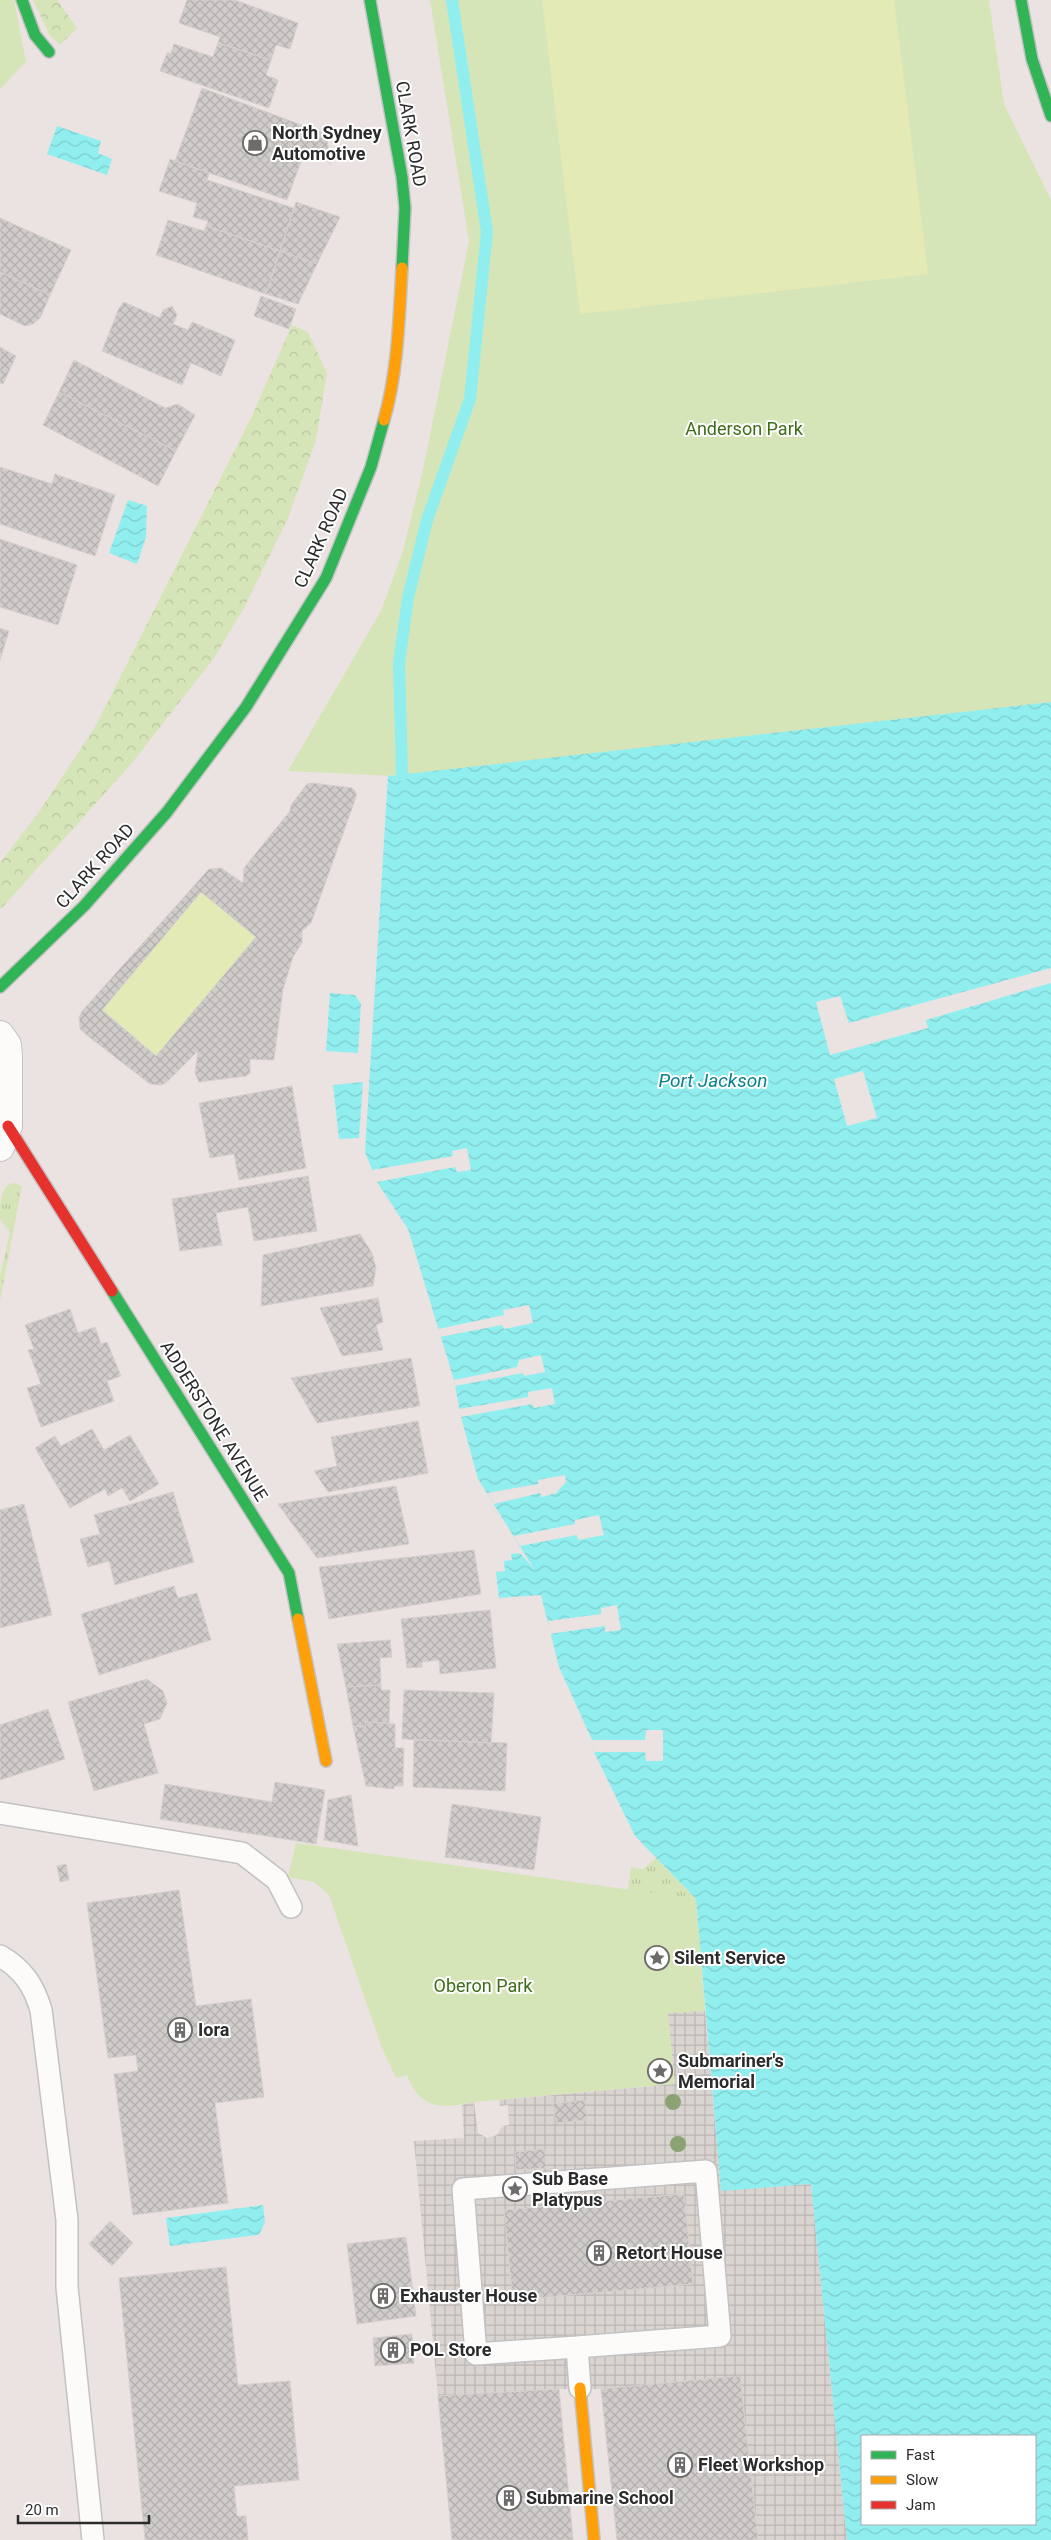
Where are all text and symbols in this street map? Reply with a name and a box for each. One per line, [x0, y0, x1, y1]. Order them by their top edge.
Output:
street label: CLARK ROAD [392, 79, 431, 188]
place label: North Sydney Automotive [272, 122, 382, 164]
shop icon: North Sydney Automotive [242, 130, 268, 156]
park label: Anderson Park [685, 418, 804, 439]
street label: CLARK ROAD [289, 485, 352, 591]
street label: CLARK ROAD [51, 819, 138, 912]
water label: Port Jackson [659, 1069, 767, 1092]
street label: ADDERSTONE AVENUE [156, 1337, 272, 1505]
place icon: Silent Service [644, 1945, 670, 1971]
place label: Silent Service [674, 1947, 786, 1968]
park label: Oberon Park [434, 1975, 533, 1996]
building icon: Iora [167, 2017, 193, 2043]
place label: Iora [198, 2019, 230, 2040]
place label: Submariner's Memorial [678, 2050, 784, 2092]
place icon: Submariner's Memorial [647, 2058, 673, 2084]
place label: Sub Base Platypus [532, 2168, 608, 2210]
place icon: Sub Base Platypus [502, 2176, 528, 2202]
building icon: Retort House [586, 2240, 612, 2266]
place label: Retort House [616, 2242, 723, 2263]
building icon: Exhauster House [370, 2283, 396, 2309]
place label: Exhauster House [400, 2285, 537, 2306]
building icon: POL Store [380, 2337, 406, 2363]
place label: POL Store [410, 2339, 492, 2360]
legend [861, 2435, 1036, 2525]
text: Fast [906, 2446, 935, 2464]
building icon: Fleet Workshop [667, 2452, 693, 2478]
place label: Fleet Workshop [698, 2454, 824, 2475]
text: Slow [906, 2471, 938, 2489]
building icon: Submarine School [496, 2485, 522, 2511]
place label: Submarine School [526, 2487, 674, 2508]
scale bar [18, 2492, 149, 2524]
text: Jam [906, 2496, 936, 2514]
text: 20 m [25, 2501, 59, 2519]

